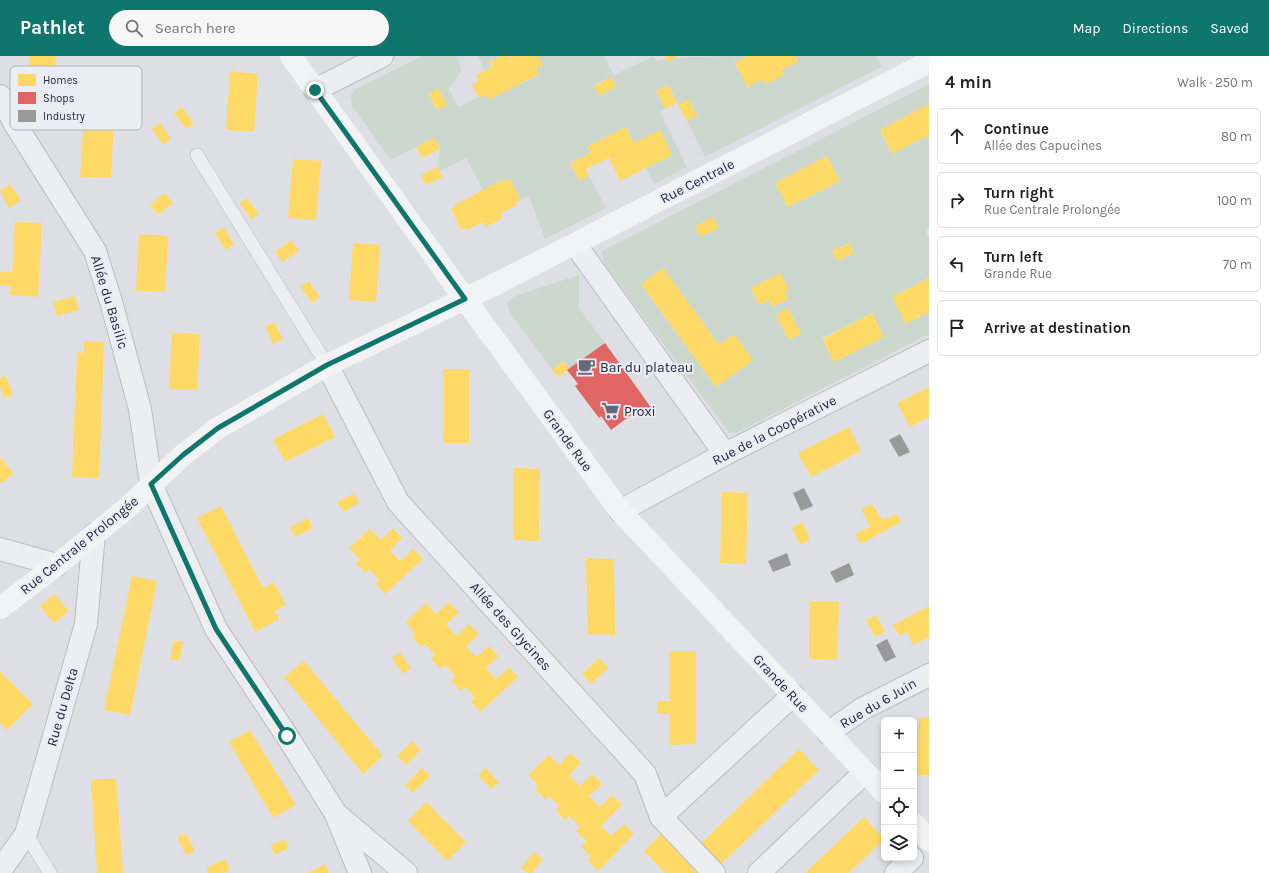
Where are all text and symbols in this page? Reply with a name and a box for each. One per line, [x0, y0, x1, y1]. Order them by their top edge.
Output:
search box [109, 10, 389, 46]
text: Pathlet [20, 17, 85, 39]
icon: search [123, 17, 145, 39]
text: Search here [155, 19, 236, 37]
text: Map [1073, 20, 1101, 37]
text: Directions [1123, 20, 1188, 37]
text: Saved [1210, 20, 1249, 37]
legend [10, 66, 142, 130]
text: 4 min [945, 72, 992, 92]
text: Homes [43, 74, 78, 87]
text: Walk · 250 m [1177, 75, 1253, 90]
route end [306, 81, 324, 99]
text: Shops [43, 92, 75, 105]
text: Industry [43, 110, 85, 123]
text: Continue [984, 120, 1049, 138]
icon: ahead [946, 125, 968, 147]
text: 80 m [1221, 129, 1252, 144]
text: Allée des Capucines [984, 138, 1102, 153]
street label: Rue Centrale [657, 155, 737, 207]
text: Turn right [984, 184, 1054, 202]
icon: right [946, 189, 968, 211]
text: 100 m [1217, 193, 1252, 208]
text: Rue Centrale Prolongée [984, 202, 1121, 217]
text: Turn left [984, 248, 1043, 266]
street label: Allée du Basilic [87, 253, 132, 351]
icon: left [946, 253, 968, 275]
text: 70 m [1223, 257, 1252, 272]
text: Grande Rue [984, 266, 1052, 281]
icon: arrive [946, 317, 968, 339]
text: Arrive at destination [984, 319, 1131, 337]
cafe icon: Bar du plateau [577, 357, 597, 377]
place label: Bar du plateau [600, 359, 693, 376]
street label: Rue de la Coopérative [709, 392, 839, 469]
supermarket icon: Proxi [601, 401, 621, 421]
place label: Proxi [624, 403, 656, 420]
street label: Grande Rue [539, 406, 596, 475]
street label: Rue Centrale Prolongée [17, 493, 142, 598]
street label: Allée des Glycines [466, 578, 555, 674]
street label: Grande Rue [749, 651, 812, 716]
street label: Rue du Delta [43, 666, 82, 748]
street label: Rue du 6 Juin [837, 675, 920, 732]
map controls [881, 717, 917, 861]
button: + [881, 717, 917, 753]
route start [278, 727, 296, 745]
button: − [881, 753, 917, 789]
button: locate [881, 789, 917, 825]
button: layers [881, 825, 917, 861]

